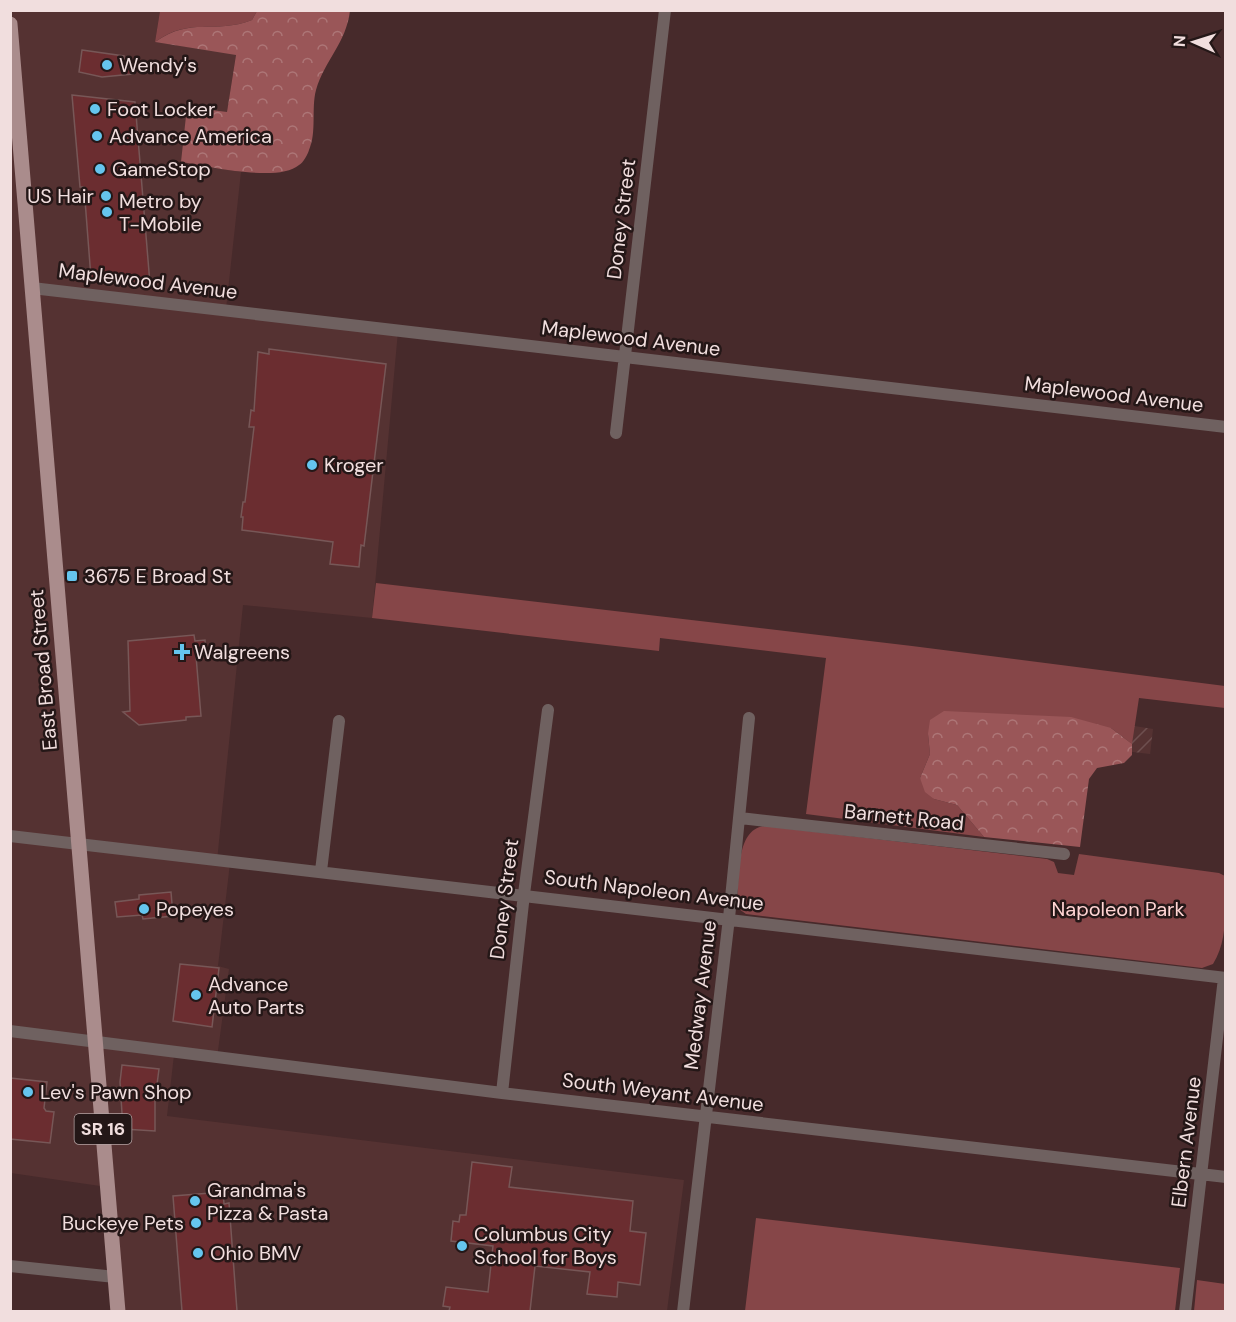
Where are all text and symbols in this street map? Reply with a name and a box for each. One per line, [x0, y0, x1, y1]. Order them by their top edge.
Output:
north arrow [1164, 12, 1224, 72]
text: N [1169, 35, 1190, 48]
place label: Wendy's [119, 52, 197, 78]
marker: Wendy's [100, 58, 114, 72]
place label: Foot Locker [107, 96, 215, 122]
marker: Foot Locker [88, 102, 102, 116]
place label: Advance America [109, 123, 272, 149]
marker: Advance America [90, 129, 104, 143]
place label: GameStop [112, 156, 211, 182]
street label: Doney Street [601, 157, 641, 281]
marker: GameStop [93, 162, 107, 176]
place label: US Hair [27, 183, 94, 209]
place label: Metro by T-Mobile [119, 188, 202, 237]
marker: US Hair [99, 189, 113, 203]
marker: Metro by T-Mobile [100, 205, 114, 219]
street label: Maplewood Avenue [57, 257, 239, 305]
street label: Maplewood Avenue [540, 314, 722, 362]
street label: Maplewood Avenue [1023, 370, 1205, 418]
place label: Kroger [324, 452, 384, 478]
marker: Kroger [305, 458, 319, 472]
place label: 3675 E Broad St [84, 563, 231, 589]
marker: 3675 E Broad St [65, 569, 79, 583]
street label: East Broad Street [23, 588, 63, 751]
place label: Walgreens [194, 639, 290, 665]
marker: Walgreens [175, 645, 189, 659]
street label: Barnett Road [843, 798, 965, 836]
street label: Doney Street [484, 837, 524, 961]
street label: South Napoleon Avenue [543, 864, 765, 916]
place label: Popeyes [156, 896, 234, 922]
park label: Napoleon Park [1051, 896, 1185, 922]
marker: Popeyes [137, 902, 151, 916]
street label: Medway Avenue [678, 919, 722, 1071]
place label: Advance Auto Parts [208, 971, 305, 1020]
marker: Advance Auto Parts [189, 988, 203, 1002]
street label: South Weyant Avenue [561, 1067, 765, 1117]
street label: Elbern Avenue [1165, 1075, 1207, 1209]
place label: Lev's Pawn Shop [40, 1079, 192, 1105]
marker: Lev's Pawn Shop [21, 1085, 35, 1099]
road number: SR 16 [74, 1114, 132, 1144]
place label: Grandma's Pizza & Pasta [207, 1177, 328, 1226]
marker: Grandma's Pizza & Pasta [188, 1194, 202, 1208]
place label: Buckeye Pets [62, 1210, 184, 1236]
marker: Buckeye Pets [189, 1216, 203, 1230]
place label: Columbus City School for Boys [474, 1221, 617, 1270]
marker: Columbus City School for Boys [455, 1239, 469, 1253]
place label: Ohio BMV [210, 1240, 301, 1266]
marker: Ohio BMV [191, 1246, 205, 1260]

